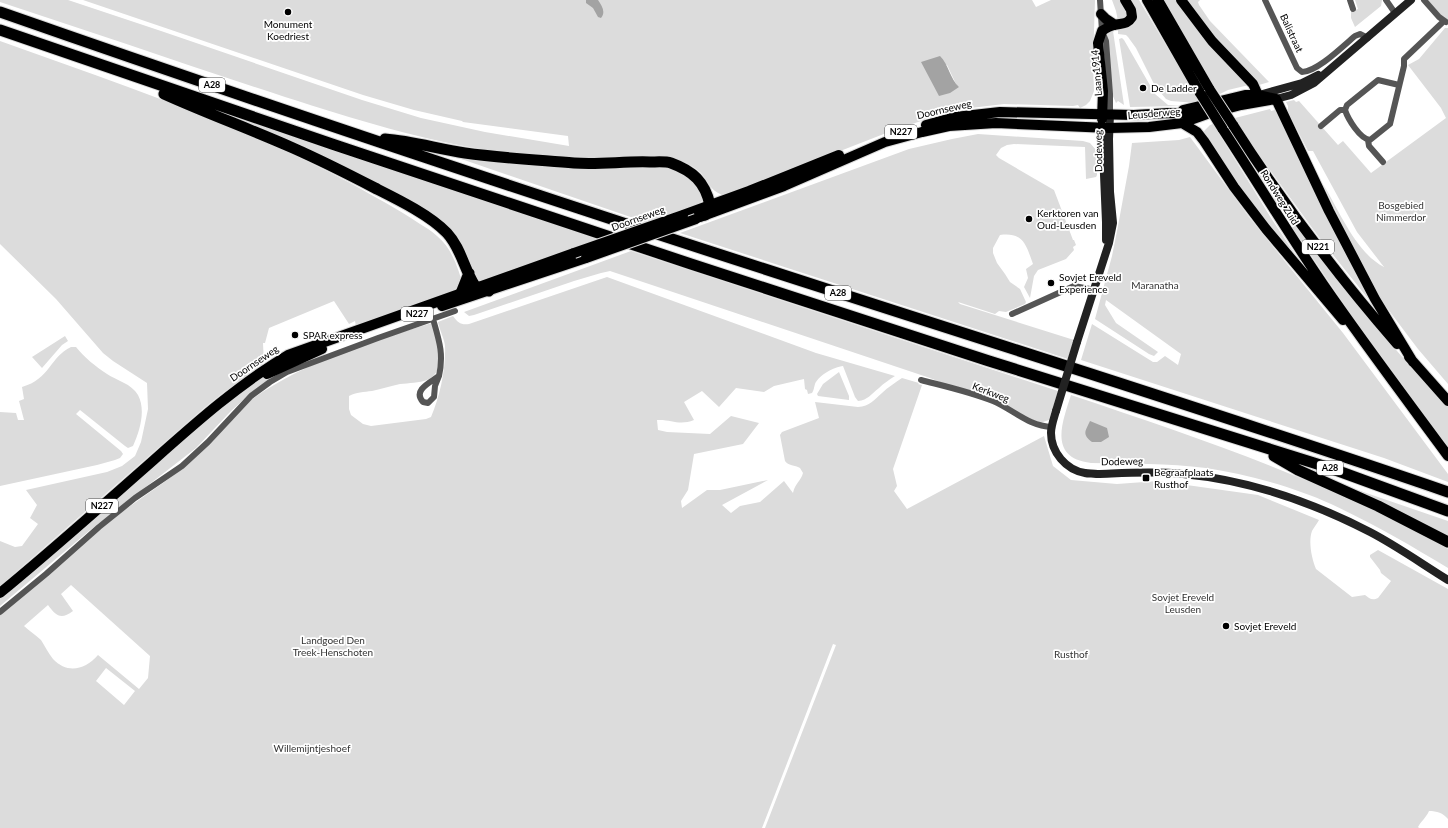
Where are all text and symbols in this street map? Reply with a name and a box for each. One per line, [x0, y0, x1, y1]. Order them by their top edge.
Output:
marker: Monument Koedriest [283, 7, 293, 17]
street label: Balistraat [1278, 12, 1306, 55]
place label: Monument Koedriest [264, 18, 313, 42]
street label: Laan 1914 [1088, 49, 1104, 97]
road number: A28 [199, 78, 225, 92]
place label: De Ladder [1151, 82, 1197, 94]
marker: De Ladder [1138, 83, 1148, 93]
street label: Doornseweg [915, 97, 973, 121]
street label: Leusderweg [1127, 105, 1181, 121]
road number: N227 [885, 125, 917, 139]
street label: Dodeweg [1092, 130, 1104, 172]
street label: Rondweg Zuid [1258, 167, 1302, 227]
park label: Bosgebied Nimmerdor [1376, 199, 1426, 223]
street label: Doornseweg [610, 203, 666, 233]
place label: Kerktoren van Oud-Leusden [1037, 207, 1099, 231]
marker: Kerktoren van Oud-Leusden [1024, 214, 1034, 224]
road number: N221 [1302, 240, 1334, 254]
place label: Sovjet Ereveld Experience [1059, 271, 1121, 295]
marker: Sovjet Ereveld Experience [1046, 278, 1056, 288]
park label: Maranatha [1131, 279, 1179, 291]
road number: A28 [825, 286, 851, 300]
road number: N227 [401, 307, 433, 321]
place label: SPAR express [303, 329, 363, 341]
marker: SPAR express [290, 330, 300, 340]
street label: Doornseweg [227, 342, 281, 384]
street label: Kerkweg [971, 379, 1011, 405]
street label: Dodeweg [1101, 455, 1143, 467]
road number: A28 [1317, 461, 1343, 475]
place label: Begraafplaats Rusthof [1154, 466, 1214, 490]
marker: Begraafplaats Rusthof [1141, 473, 1151, 483]
road number: N227 [86, 499, 118, 513]
park label: Sovjet Ereveld Leusden [1152, 591, 1214, 615]
place label: Sovjet Ereveld [1234, 620, 1296, 632]
marker: Sovjet Ereveld [1221, 621, 1231, 631]
park label: Landgoed Den Treek-Henschoten [293, 634, 373, 658]
park label: Rusthof [1054, 648, 1089, 660]
park label: Willemijntjeshoef [274, 742, 351, 754]

